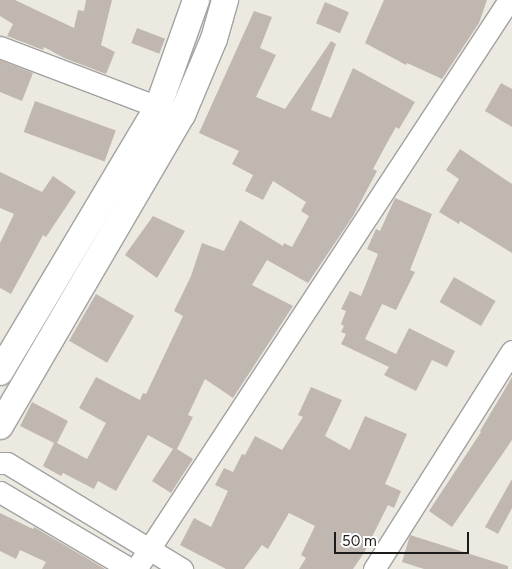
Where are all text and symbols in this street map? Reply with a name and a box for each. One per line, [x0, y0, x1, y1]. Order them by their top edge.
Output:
scale bar [337, 522, 472, 554]
text: 50 m [342, 532, 377, 550]

